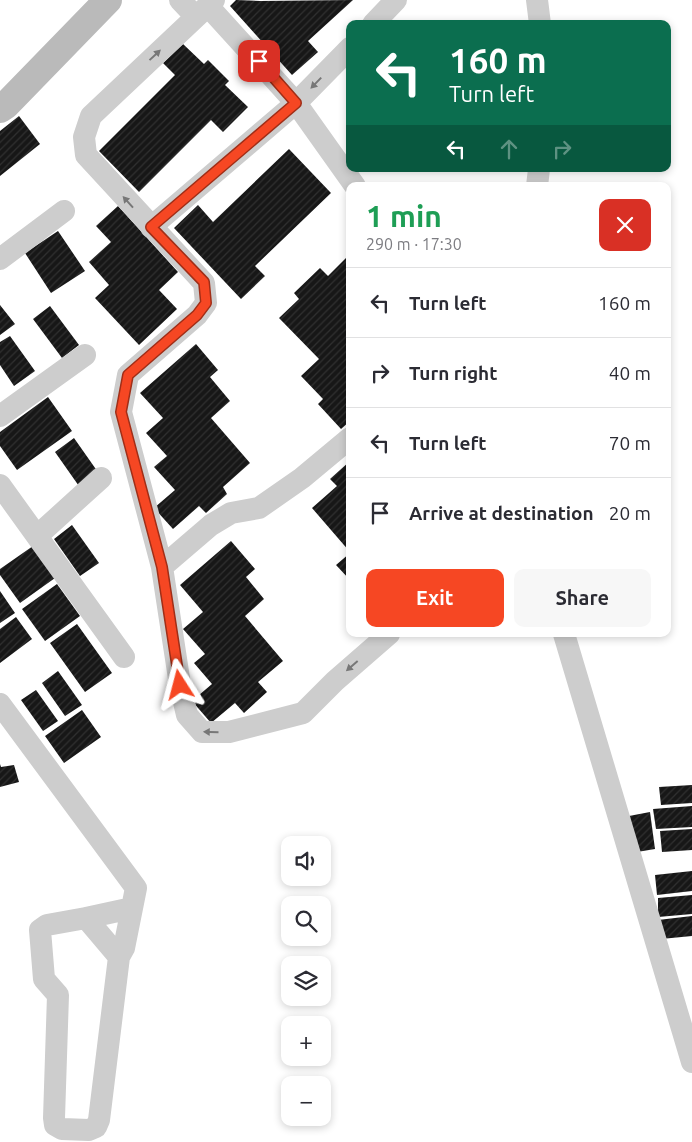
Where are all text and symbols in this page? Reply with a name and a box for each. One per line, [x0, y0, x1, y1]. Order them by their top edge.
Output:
pin [238, 40, 280, 82]
icon: left [366, 40, 431, 105]
text: 160 m [449, 40, 547, 80]
icon: arrive [245, 47, 273, 75]
one-way arrow [149, 49, 161, 61]
one-way arrow [310, 76, 322, 88]
text: Turn left [449, 81, 534, 106]
icon: left [442, 135, 470, 163]
icon: ahead [495, 135, 523, 163]
icon: right [548, 135, 576, 163]
one-way arrow [122, 196, 134, 208]
text: 1 min [366, 199, 442, 233]
button: close [599, 199, 651, 251]
text: 290 m · 17:30 [366, 235, 462, 253]
icon: left [366, 289, 394, 317]
text: Turn left [409, 292, 487, 314]
text: 160 m [598, 292, 651, 314]
icon: right [366, 359, 394, 387]
text: Turn right [409, 362, 497, 384]
text: 40 m [609, 362, 651, 384]
icon: left [366, 429, 394, 457]
text: Turn left [409, 432, 487, 454]
text: 70 m [609, 432, 651, 454]
icon: arrive [366, 499, 394, 527]
text: Arrive at destination [409, 502, 594, 524]
text: 20 m [609, 502, 651, 524]
button: Exit [366, 569, 504, 627]
button: Share [514, 569, 651, 627]
position arrow [153, 658, 205, 710]
one-way arrow [347, 660, 359, 672]
one-way arrow [203, 728, 219, 736]
map controls [281, 836, 331, 1126]
button: sound [281, 836, 331, 886]
button: search [281, 896, 331, 946]
button: layers [281, 956, 331, 1006]
button: + [281, 1016, 331, 1066]
button: − [281, 1076, 331, 1126]

